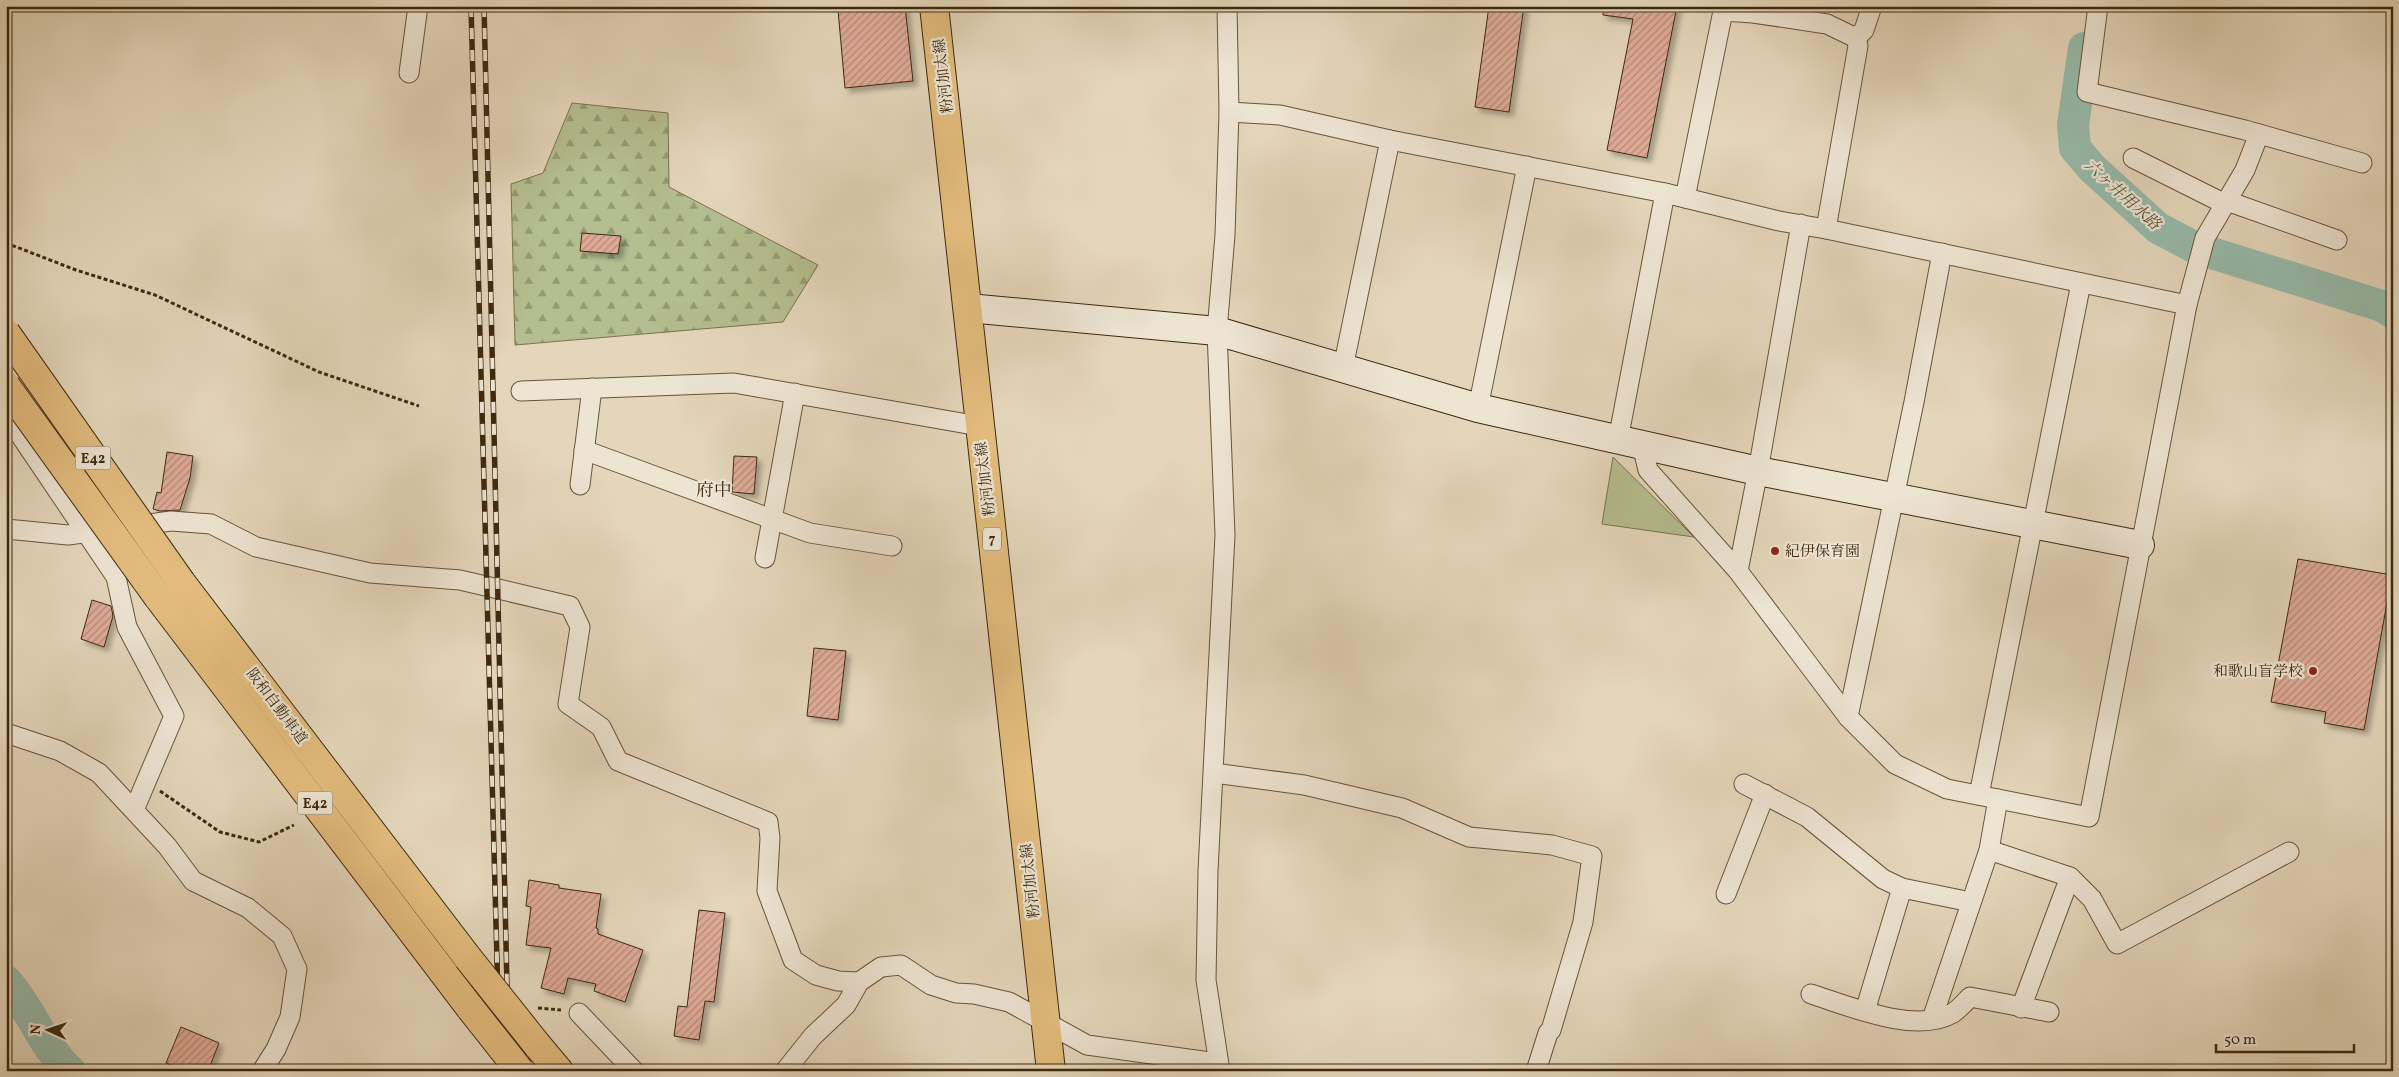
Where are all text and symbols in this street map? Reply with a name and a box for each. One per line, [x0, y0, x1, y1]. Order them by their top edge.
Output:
street label: 粉河加太線 [929, 37, 959, 114]
water label: 六ヶ井用水路 [2079, 155, 2165, 236]
street label: 粉河加太線 [971, 440, 1001, 517]
road number: E42 [76, 446, 110, 469]
district label: 府中 [696, 479, 732, 504]
road number: 7 [983, 528, 1001, 550]
place label: 紀伊保育園 [1785, 542, 1860, 563]
marker: 紀伊保育園 [1769, 545, 1781, 557]
place label: 和歌山盲学校 [2213, 662, 2303, 683]
street label: 阪和自動車道 [240, 665, 311, 749]
marker: 和歌山盲学校 [2307, 665, 2319, 677]
road number: E42 [298, 791, 332, 814]
street label: 粉河加太線 [1017, 842, 1046, 919]
north arrow [22, 1004, 72, 1054]
scale bar [2216, 1022, 2354, 1054]
text: N [27, 1024, 46, 1035]
text: 50 m [2224, 1030, 2256, 1051]

